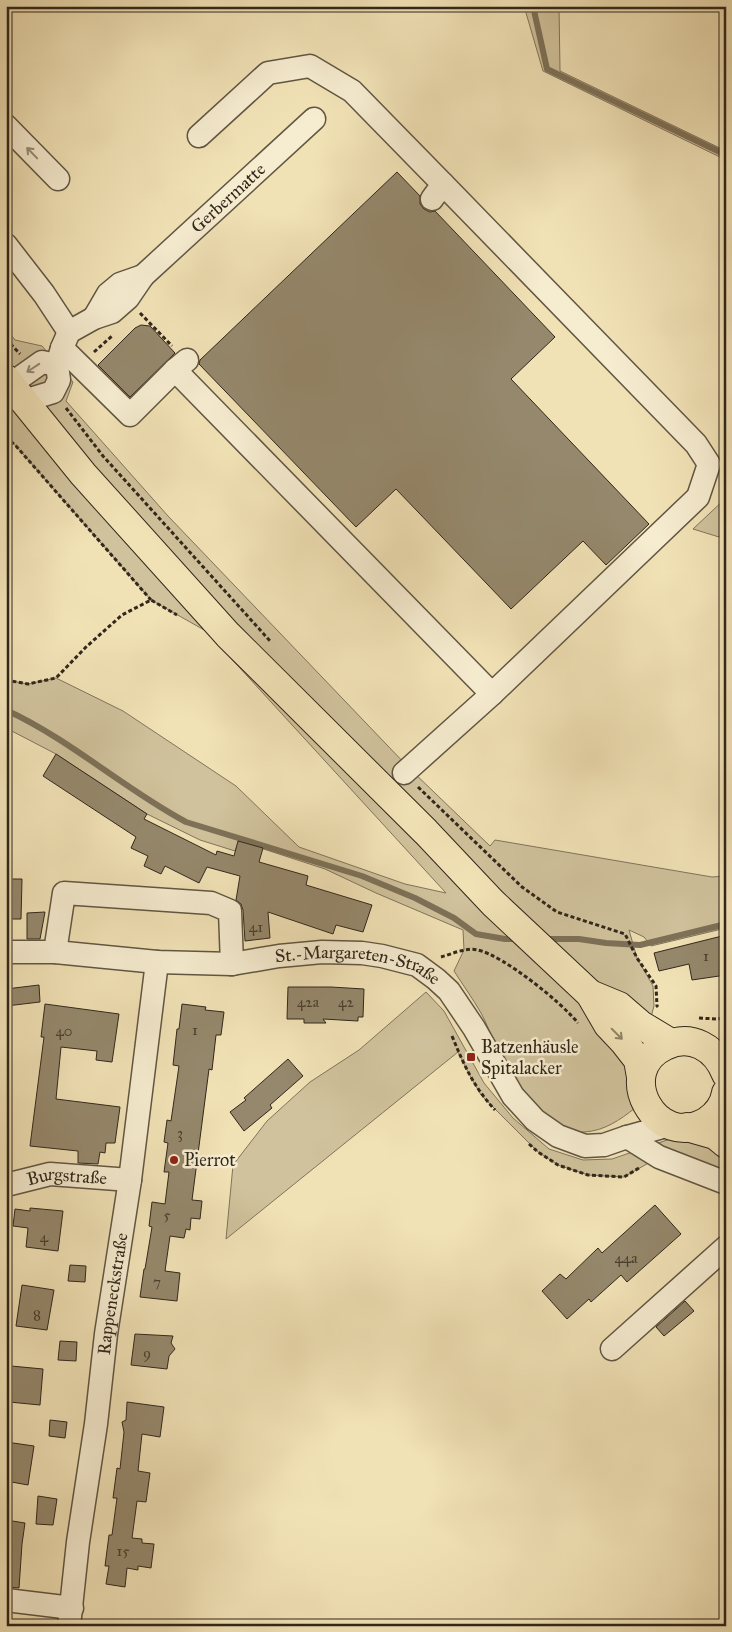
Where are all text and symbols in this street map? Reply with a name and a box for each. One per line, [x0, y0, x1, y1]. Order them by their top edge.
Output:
one-way arrow [26, 146, 38, 159]
street label: Gerbermatte [186, 158, 270, 238]
one-way arrow [26, 363, 40, 373]
house number: 41 [249, 918, 263, 936]
street label: St.-Margareten-Straße [274, 941, 445, 989]
house number: 1 [703, 947, 709, 965]
house number: 42a [297, 993, 320, 1011]
house number: 42 [338, 993, 354, 1011]
house number: 1 [192, 1021, 198, 1039]
house number: 40 [55, 1022, 73, 1040]
one-way arrow [611, 1028, 623, 1040]
place label: Batzenhäusle Spitalacker [481, 1036, 579, 1079]
marker: Batzenhäusle Spitalacker [465, 1051, 477, 1063]
house number: 3 [177, 1124, 183, 1142]
place label: Pierrot [184, 1149, 236, 1171]
marker: Pierrot [168, 1154, 180, 1166]
street label: Burgstraße [24, 1163, 108, 1190]
house number: 5 [164, 1206, 171, 1224]
house number: 4 [40, 1228, 49, 1246]
street label: Rappeneckstraße [93, 1231, 133, 1356]
house number: 44a [614, 1249, 638, 1267]
house number: 7 [153, 1273, 161, 1291]
house number: 8 [33, 1306, 41, 1324]
house number: 9 [143, 1344, 151, 1362]
house number: 15 [117, 1542, 129, 1560]

